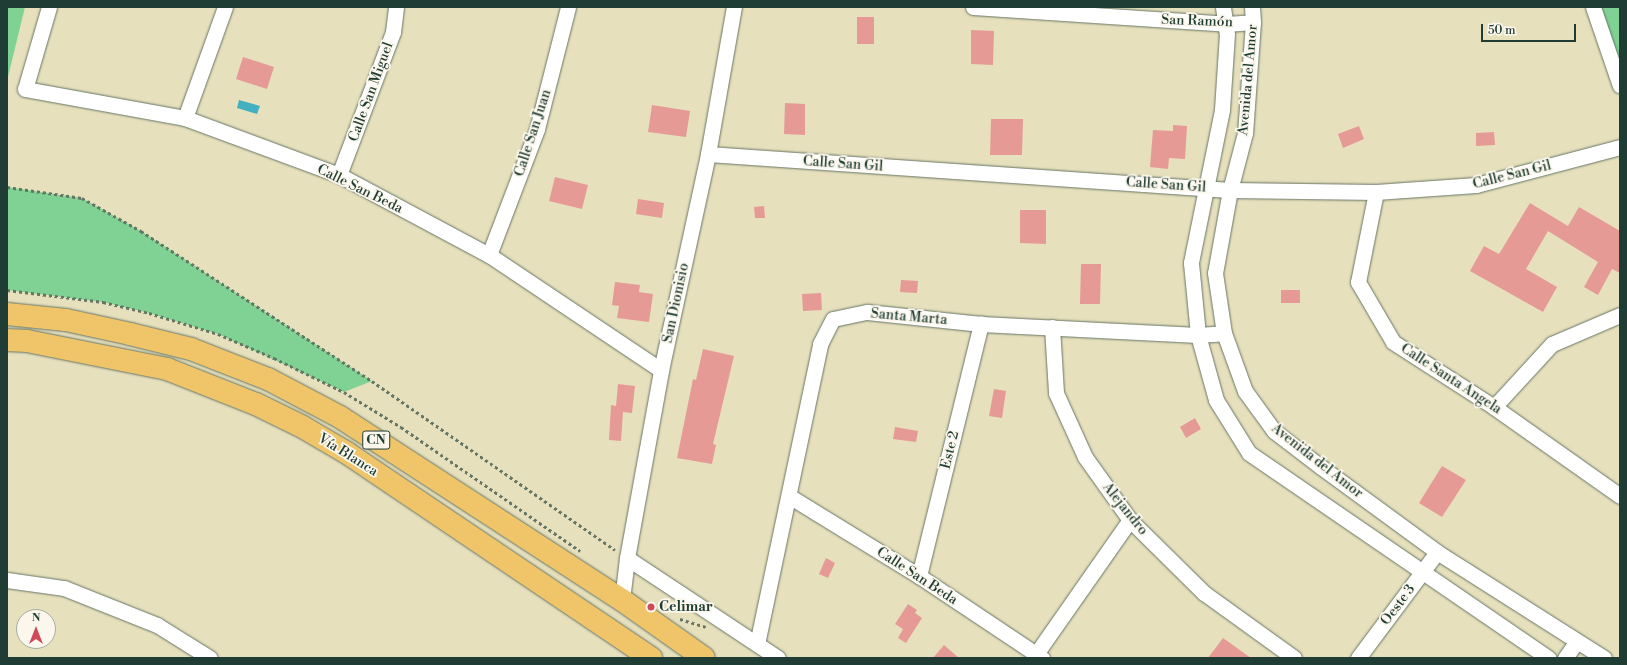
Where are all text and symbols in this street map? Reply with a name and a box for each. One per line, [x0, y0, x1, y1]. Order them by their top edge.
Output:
street label: San Ramón [1161, 11, 1233, 31]
scale bar [1483, 16, 1578, 42]
text: 50 m [1488, 23, 1516, 38]
street label: Avenida del Amor [1235, 24, 1261, 136]
street label: Calle San Miguel [345, 40, 397, 144]
street label: Calle San Juan [511, 87, 555, 179]
street label: Calle San Gil [802, 153, 884, 175]
street label: Calle San Gil [1471, 157, 1553, 193]
street label: Calle San Beda [314, 161, 406, 217]
street label: Calle San Gil [1125, 174, 1207, 196]
street label: San Dionisio [659, 261, 693, 345]
street label: Santa Marta [870, 305, 948, 329]
street label: Calle Santa Angela [1397, 340, 1505, 418]
street label: Avenida del Amor [1268, 420, 1366, 502]
road number: CN [362, 429, 390, 451]
street label: Este 2 [937, 429, 963, 471]
street label: Vía Blanca [315, 430, 381, 480]
street label: Alejandro [1099, 479, 1151, 539]
street label: Calle San Beda [873, 544, 961, 608]
street label: Oeste 3 [1377, 581, 1419, 629]
place label: Celimar [659, 599, 713, 615]
marker: Celimar [646, 602, 656, 612]
north arrow [16, 609, 56, 649]
text: N [32, 611, 40, 625]

